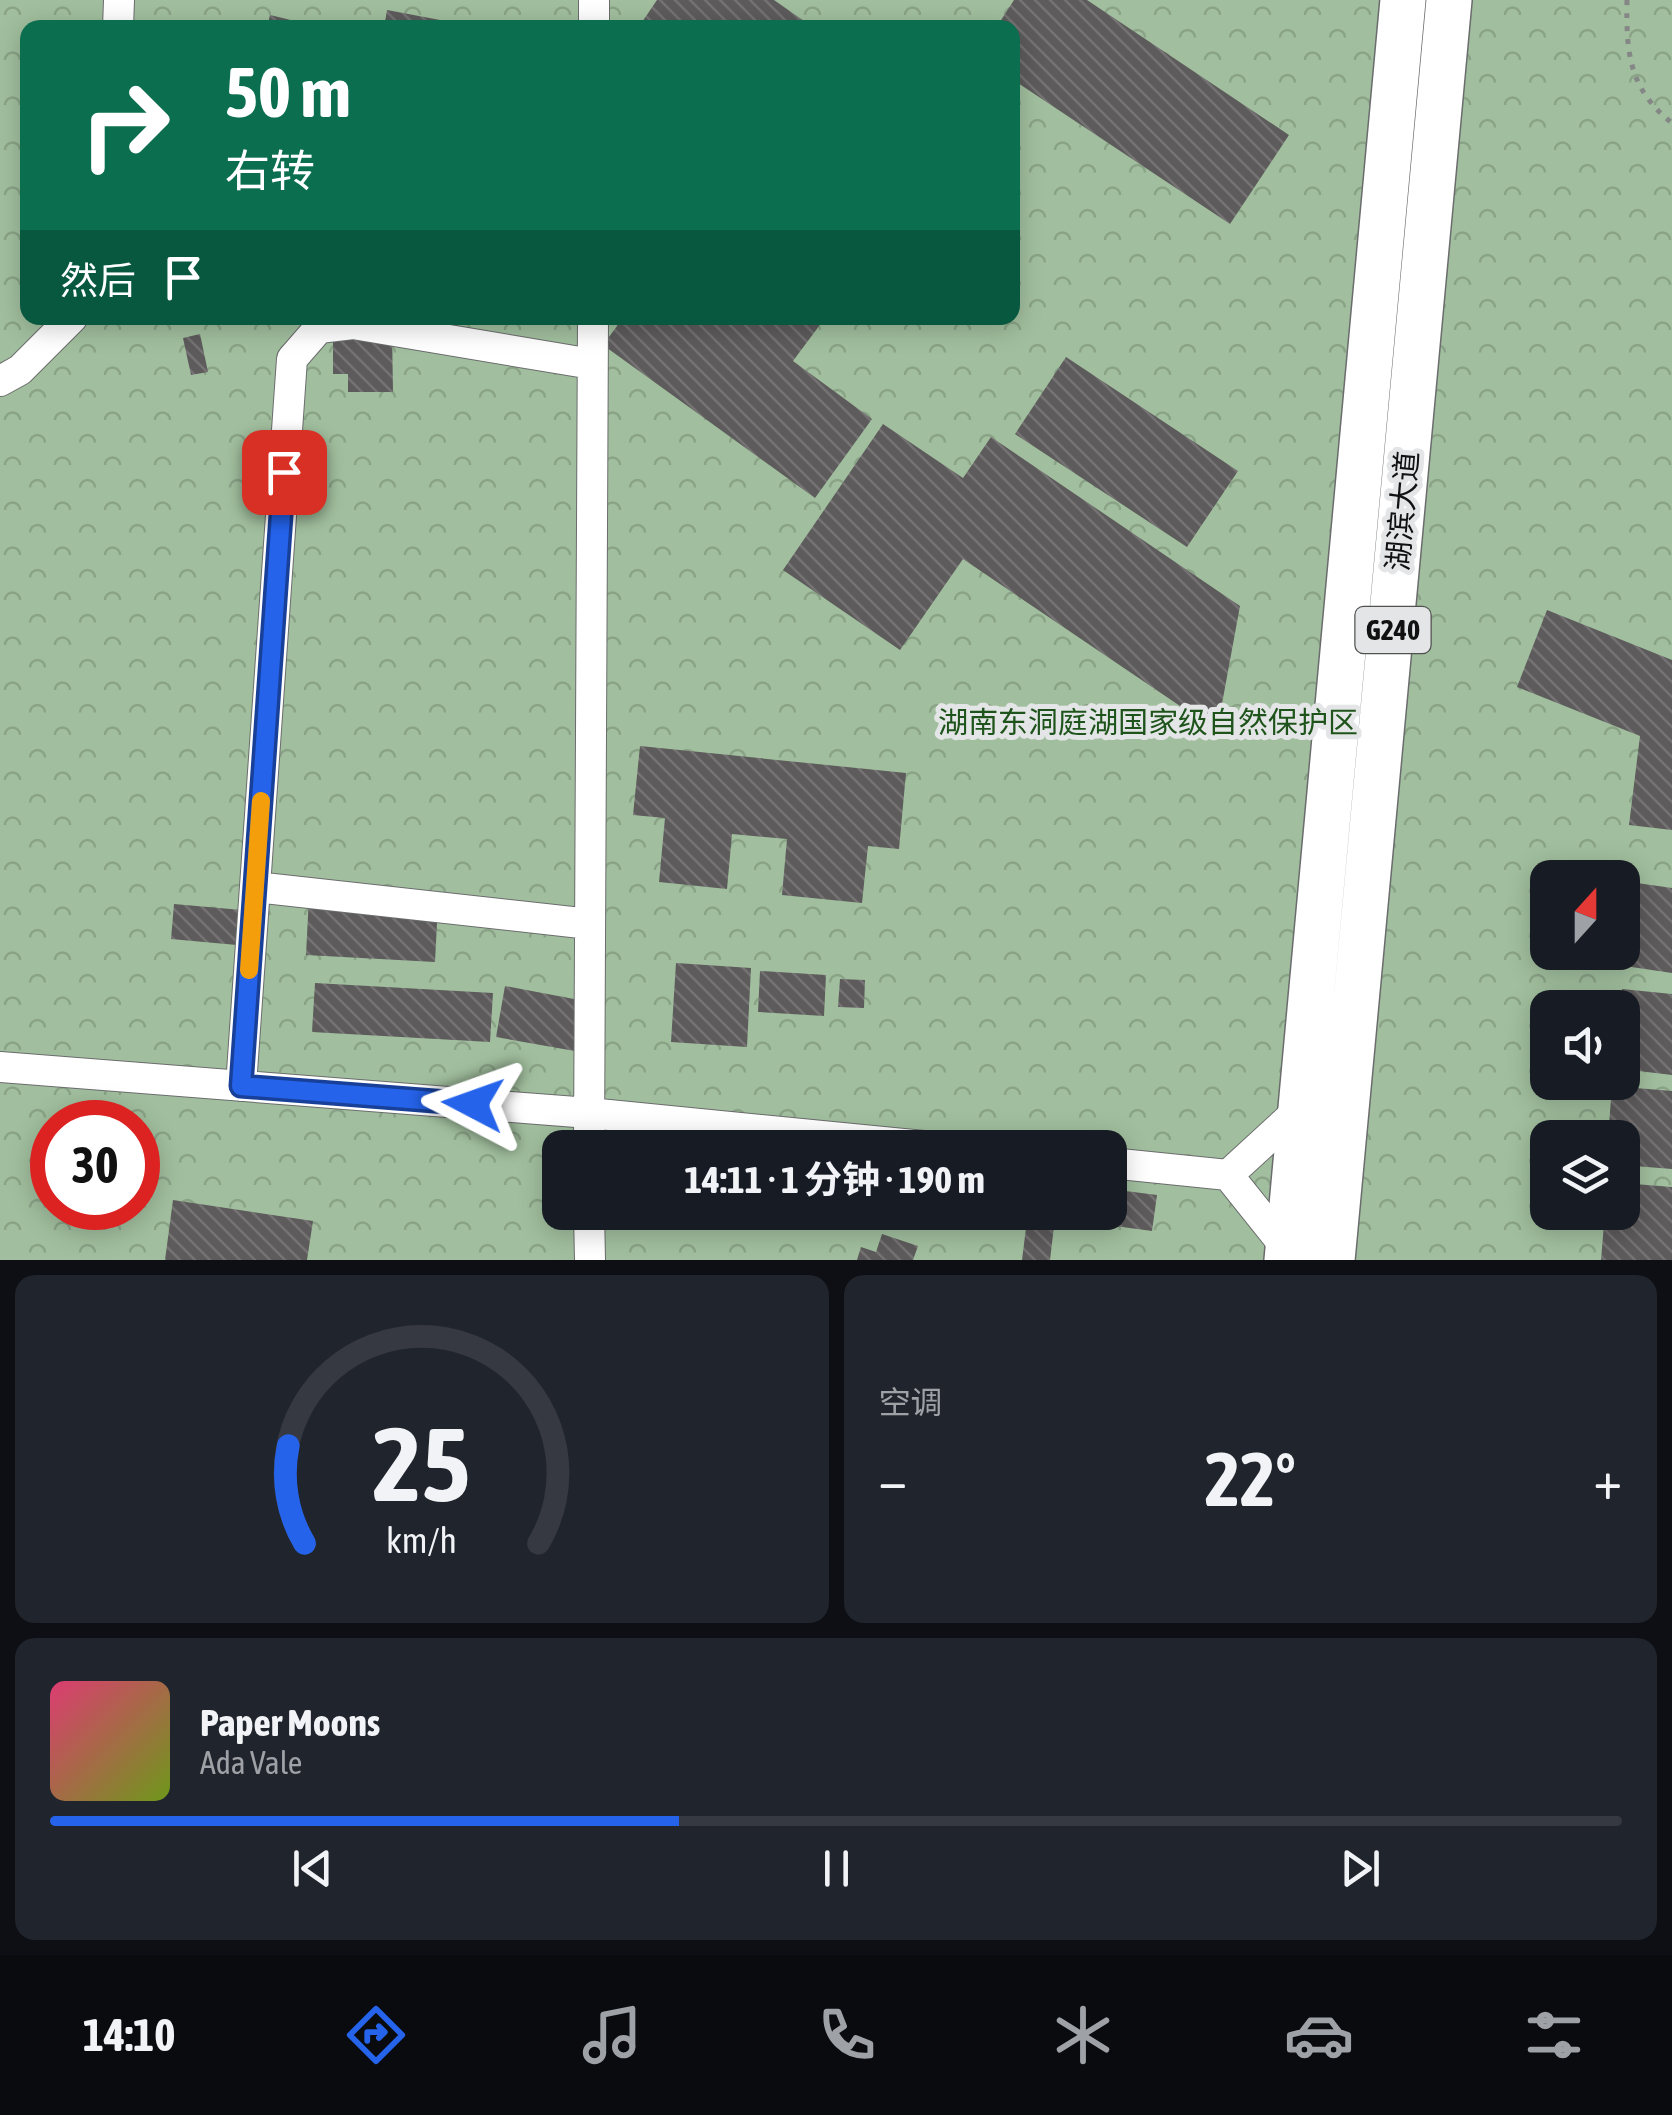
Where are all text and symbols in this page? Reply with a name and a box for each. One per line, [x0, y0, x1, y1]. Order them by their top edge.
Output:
text: 50 m [225, 52, 351, 132]
icon: right [60, 60, 190, 190]
text: 右转 [225, 145, 315, 197]
icon: arrive [156, 250, 211, 305]
text: 然后 [60, 259, 136, 302]
pin [242, 430, 327, 515]
icon: arrive [257, 445, 312, 500]
street label: 湖滨大道 [1380, 450, 1424, 572]
road number: G240 [1356, 607, 1430, 653]
park label: 湖南东洞庭湖国家级自然保护区 [938, 705, 1358, 739]
north arrow [1530, 860, 1640, 970]
map controls [1530, 860, 1640, 1230]
button: sound [1530, 990, 1640, 1100]
position arrow [421, 1052, 525, 1156]
speed limit sign: 30 [30, 1100, 160, 1230]
button: layers [1530, 1120, 1640, 1230]
text: 14:11 · 1 分钟 · 190 m [684, 1158, 985, 1201]
text: 空调 [879, 1384, 943, 1421]
text: 25 [373, 1404, 471, 1523]
text: 22° [1205, 1436, 1296, 1522]
text: − [879, 1448, 907, 1511]
text: + [1593, 1448, 1622, 1511]
text: km/h [386, 1520, 457, 1561]
text: Paper Moons [200, 1701, 380, 1744]
text: Ada Vale [200, 1744, 302, 1781]
icon: previous [285, 1841, 340, 1896]
icon: pause [809, 1841, 864, 1896]
icon: next [1333, 1841, 1388, 1896]
icon: directions [341, 2000, 411, 2070]
icon: music [577, 2000, 647, 2070]
icon: phone [812, 2000, 882, 2070]
icon: climate [1048, 2000, 1118, 2070]
icon: car [1284, 2000, 1354, 2070]
icon: filters [1519, 2000, 1589, 2070]
text: 14:10 [83, 2009, 175, 2061]

